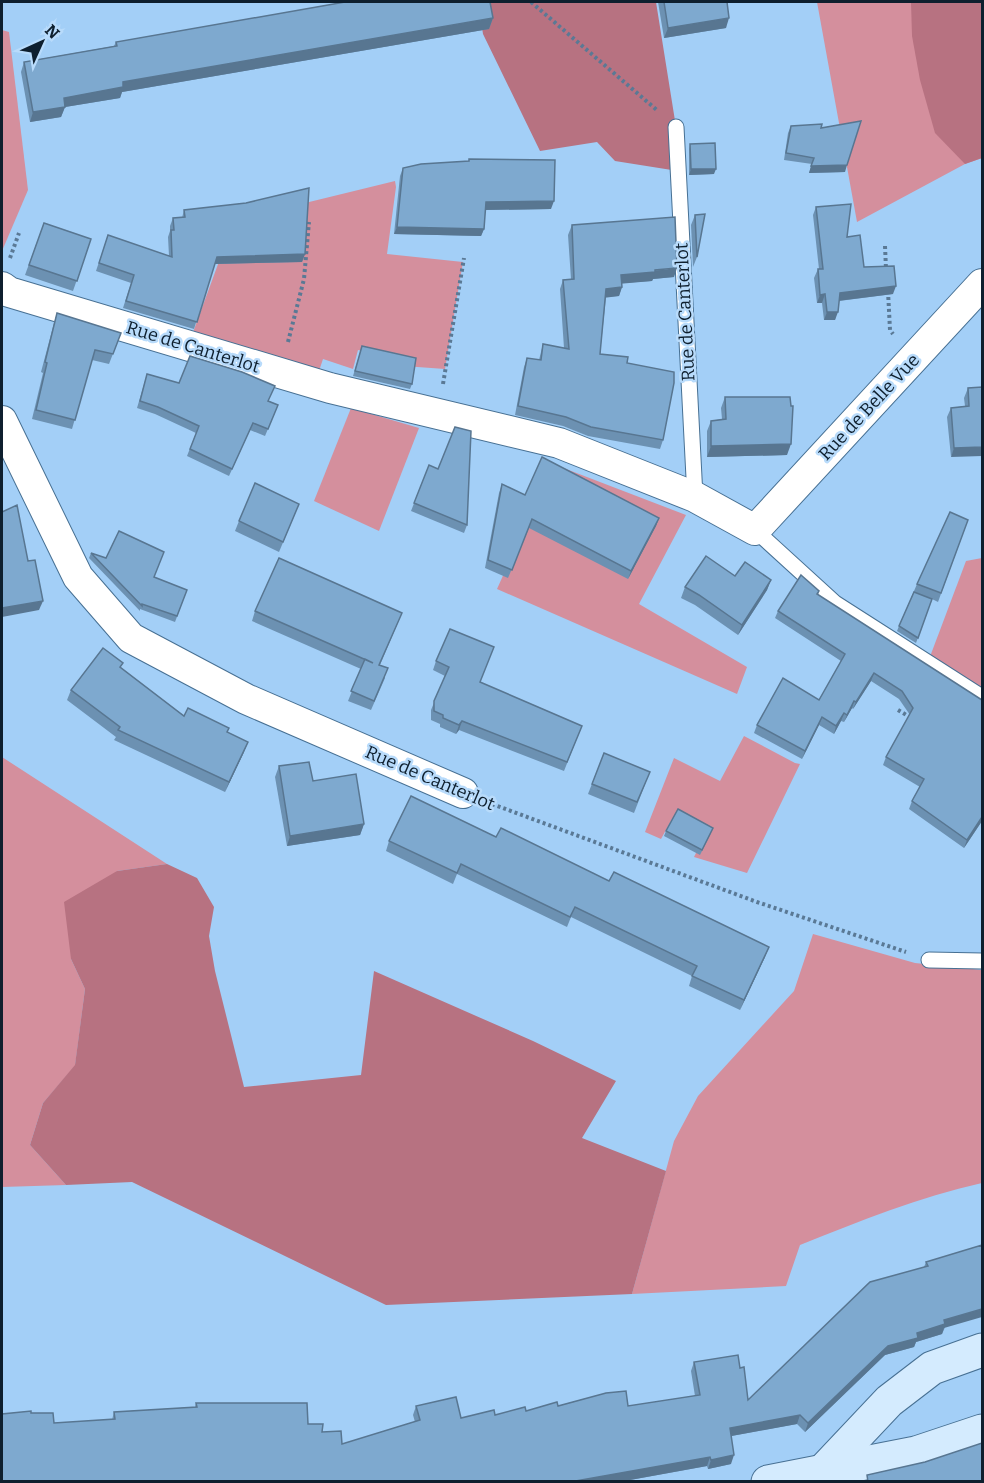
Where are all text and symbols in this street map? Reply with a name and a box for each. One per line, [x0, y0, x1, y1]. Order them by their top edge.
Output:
north arrow [12, 12, 72, 72]
text: N [41, 21, 63, 43]
street label: Rue de Canterlot [670, 242, 700, 382]
street label: Rue de Canterlot [124, 316, 263, 378]
street label: Rue de Belle Vue [814, 349, 924, 465]
street label: Rue de Canterlot [362, 741, 499, 815]

